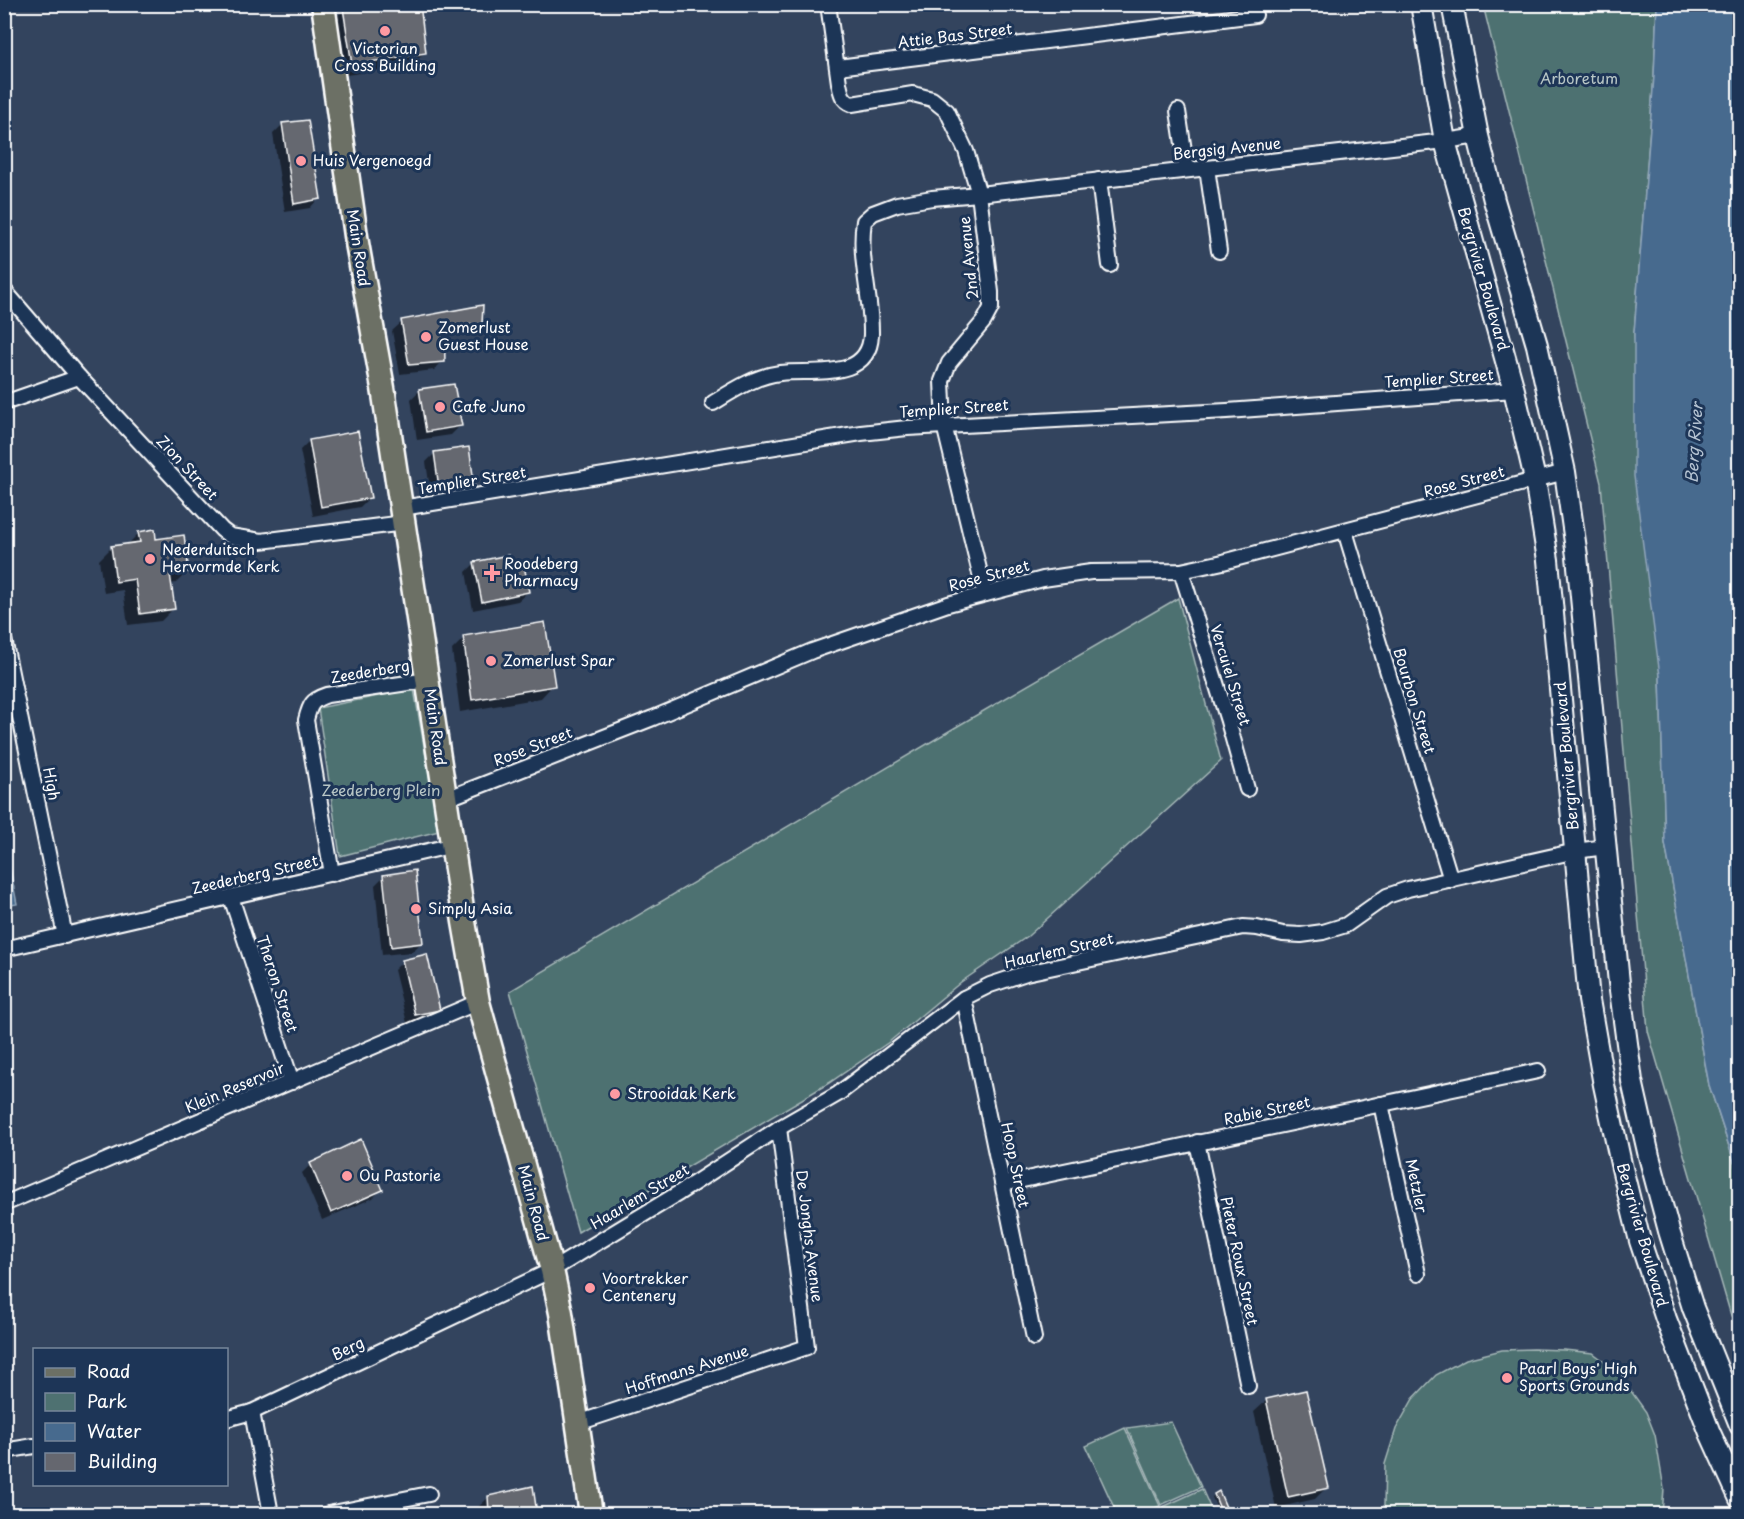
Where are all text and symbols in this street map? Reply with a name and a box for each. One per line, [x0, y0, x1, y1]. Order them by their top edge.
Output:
street label: Attie Bas Street [896, 16, 1013, 53]
marker: Victorian Cross Building [378, 24, 392, 38]
place label: Victorian Cross Building [334, 36, 436, 76]
park label: Arboretum [1540, 66, 1618, 89]
street label: Bergsig Avenue [1172, 130, 1282, 165]
place label: Huis Vergenoegd [313, 148, 432, 171]
marker: Huis Vergenoegd [294, 154, 308, 168]
street label: Bergrivier Boulevard [1453, 204, 1516, 353]
street label: Main Road [342, 208, 377, 288]
street label: 2nd Avenue [952, 215, 983, 301]
place label: Zomerlust Guest House [438, 315, 529, 355]
marker: Zomerlust Guest House [419, 330, 433, 344]
street label: Templier Street [1383, 362, 1494, 393]
street label: Templier Street [898, 392, 1009, 423]
place label: Cafe Juno [452, 394, 526, 417]
water label: Berg River [1678, 399, 1708, 484]
marker: Cafe Juno [433, 400, 447, 414]
street label: Zion Street [152, 429, 224, 505]
street label: Rose Street [1421, 459, 1507, 502]
street label: Templier Street [416, 460, 528, 499]
place label: Nederduitsch Hervormde Kerk [162, 537, 280, 577]
place label: Roodeberg Pharmacy [504, 551, 579, 591]
marker: Nederduitsch Hervormde Kerk [143, 552, 157, 566]
street label: Rose Street [946, 553, 1032, 596]
marker: Roodeberg Pharmacy [485, 566, 499, 580]
street label: Vercuiel Street [1205, 621, 1258, 728]
street label: Bourbon Street [1388, 645, 1442, 756]
place label: Zomerlust Spar [503, 648, 614, 671]
street label: Zeederberg [329, 653, 411, 688]
marker: Zomerlust Spar [484, 654, 498, 668]
street label: Bergrivier Boulevard [1548, 681, 1583, 831]
street label: Main Road [420, 687, 453, 767]
street label: Rose Street [490, 720, 575, 771]
street label: High [38, 765, 67, 802]
park label: Zeederberg Plein [322, 778, 440, 801]
street label: Zeederberg Street [189, 848, 320, 899]
place label: Simply Asia [428, 896, 513, 919]
marker: Simply Asia [409, 902, 423, 916]
street label: Haarlem Street [1002, 926, 1116, 973]
street label: Theron Street [252, 932, 305, 1035]
street label: Klein Reservoir [181, 1055, 288, 1118]
place label: Strooidak Kerk [627, 1081, 736, 1104]
marker: Strooidak Kerk [608, 1087, 622, 1101]
street label: Rabie Street [1221, 1089, 1312, 1130]
street label: Hoop Street [996, 1120, 1037, 1209]
street label: Metzler [1401, 1156, 1434, 1215]
street label: Haarlem Street [585, 1157, 693, 1234]
street label: Bergrivier Boulevard [1612, 1160, 1675, 1309]
street label: Main Road [513, 1162, 556, 1243]
place label: Ou Pastorie [359, 1163, 441, 1186]
street label: De Jonghs Avenue [791, 1168, 830, 1303]
marker: Ou Pastorie [340, 1169, 354, 1183]
street label: Pieter Roux Street [1216, 1194, 1265, 1327]
place label: Voortrekker Centenery [602, 1266, 688, 1306]
marker: Voortrekker Centenery [583, 1281, 597, 1295]
street label: Berg [327, 1330, 367, 1365]
street label: Hoffmans Avenue [622, 1338, 751, 1399]
legend [33, 1348, 228, 1486]
place label: Paarl Boys' High Sports Grounds [1519, 1356, 1637, 1396]
text: Road [87, 1357, 131, 1384]
marker: Paarl Boys' High Sports Grounds [1500, 1371, 1514, 1385]
text: Park [87, 1387, 127, 1414]
text: Water [87, 1417, 142, 1444]
text: Building [87, 1447, 157, 1474]

